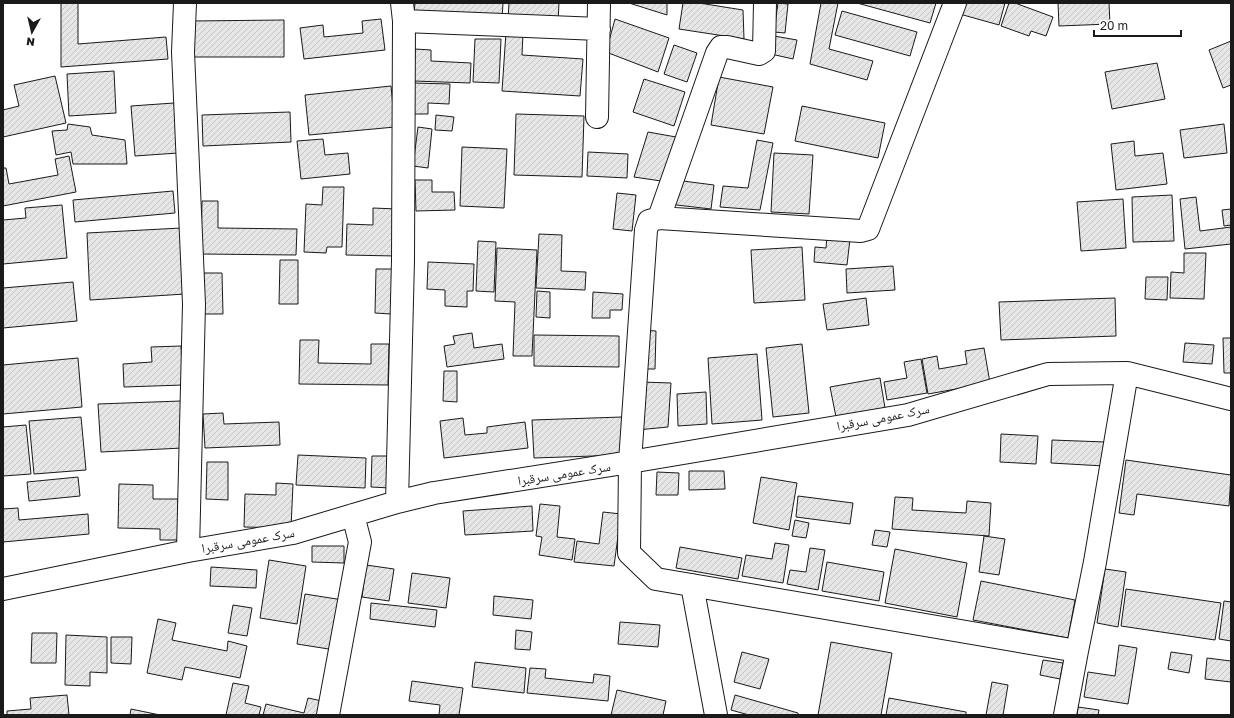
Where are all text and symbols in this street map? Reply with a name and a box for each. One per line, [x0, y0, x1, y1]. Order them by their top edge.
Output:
north arrow [12, 12, 52, 52]
scale bar [1094, 12, 1181, 38]
text: 20 m [1100, 18, 1128, 33]
text: N [25, 35, 36, 49]
street label: سرک عمومی سرقبرا [835, 400, 931, 435]
street label: سرک عمومی سرقبرا [516, 458, 612, 489]
street label: سرک عمومی سرقبرا [200, 524, 296, 557]

